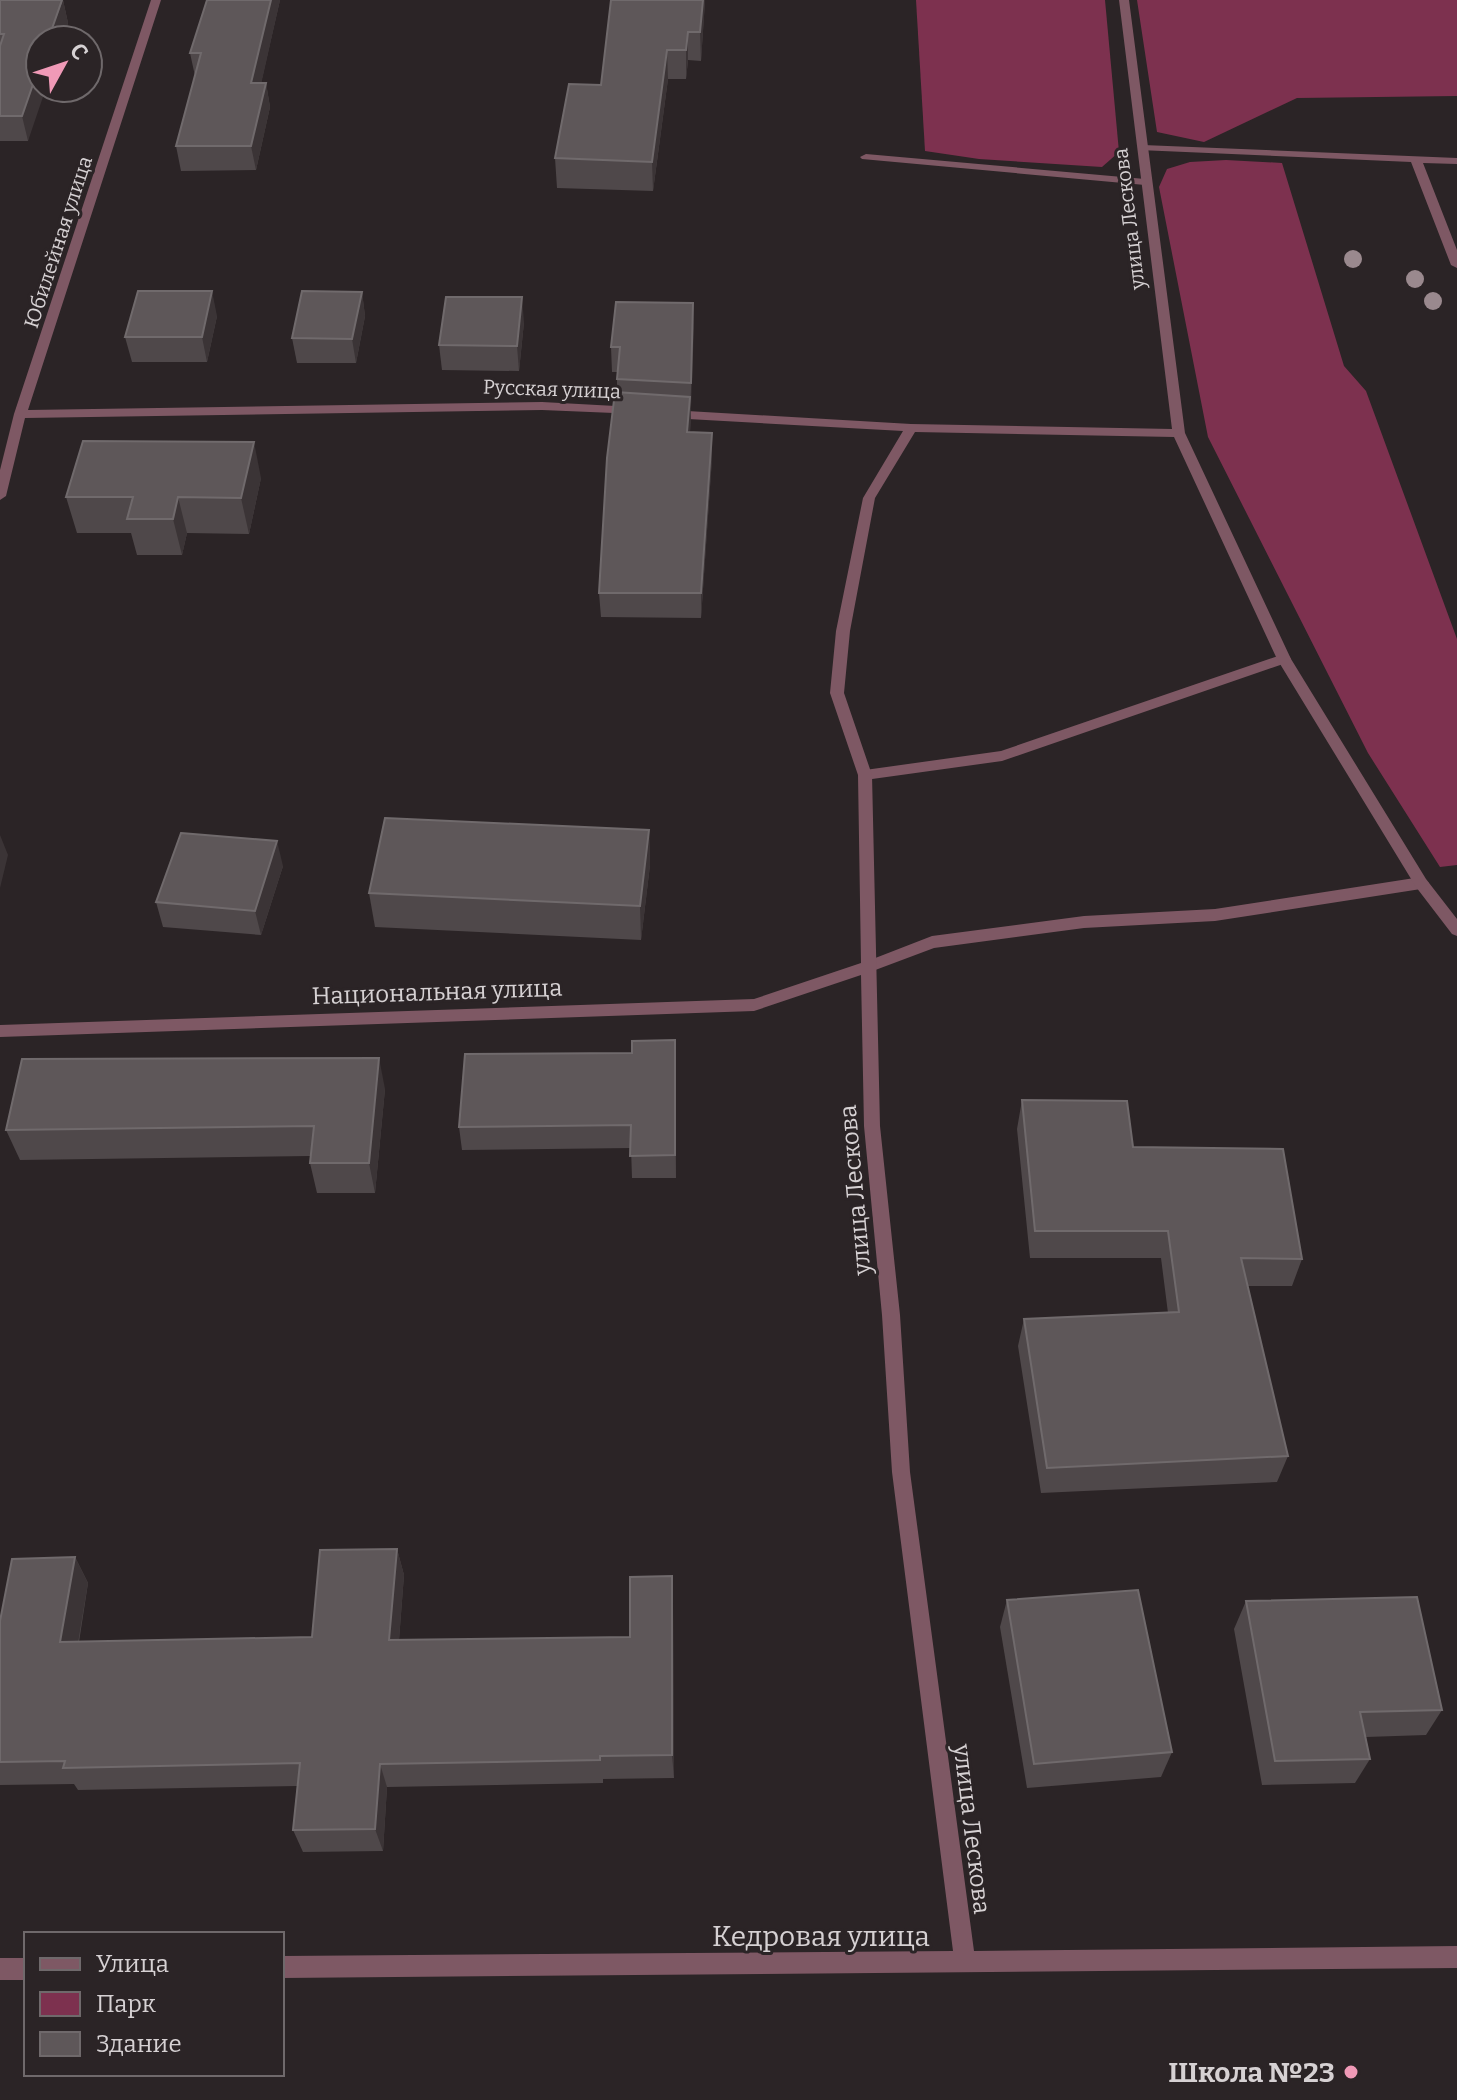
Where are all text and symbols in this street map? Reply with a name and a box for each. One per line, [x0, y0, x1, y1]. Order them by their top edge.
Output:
north arrow [24, 24, 104, 104]
text: С [64, 37, 94, 66]
street label: улица Лескова [1108, 147, 1150, 292]
street label: Юбилейная улица [19, 153, 97, 331]
street label: Русская улица [483, 375, 621, 403]
street label: Национальная улица [311, 974, 563, 1010]
street label: улица Лескова [834, 1104, 876, 1277]
street label: улица Лескова [948, 1741, 996, 1916]
street label: Кедровая улица [712, 1920, 930, 1953]
legend [24, 1932, 284, 2076]
text: Улица [96, 1950, 169, 1978]
text: Парк [96, 1990, 156, 2018]
text: Здание [96, 2030, 182, 2058]
place label: Школа №23 [1168, 2056, 1335, 2089]
marker: Школа №23 [1342, 2063, 1360, 2081]

